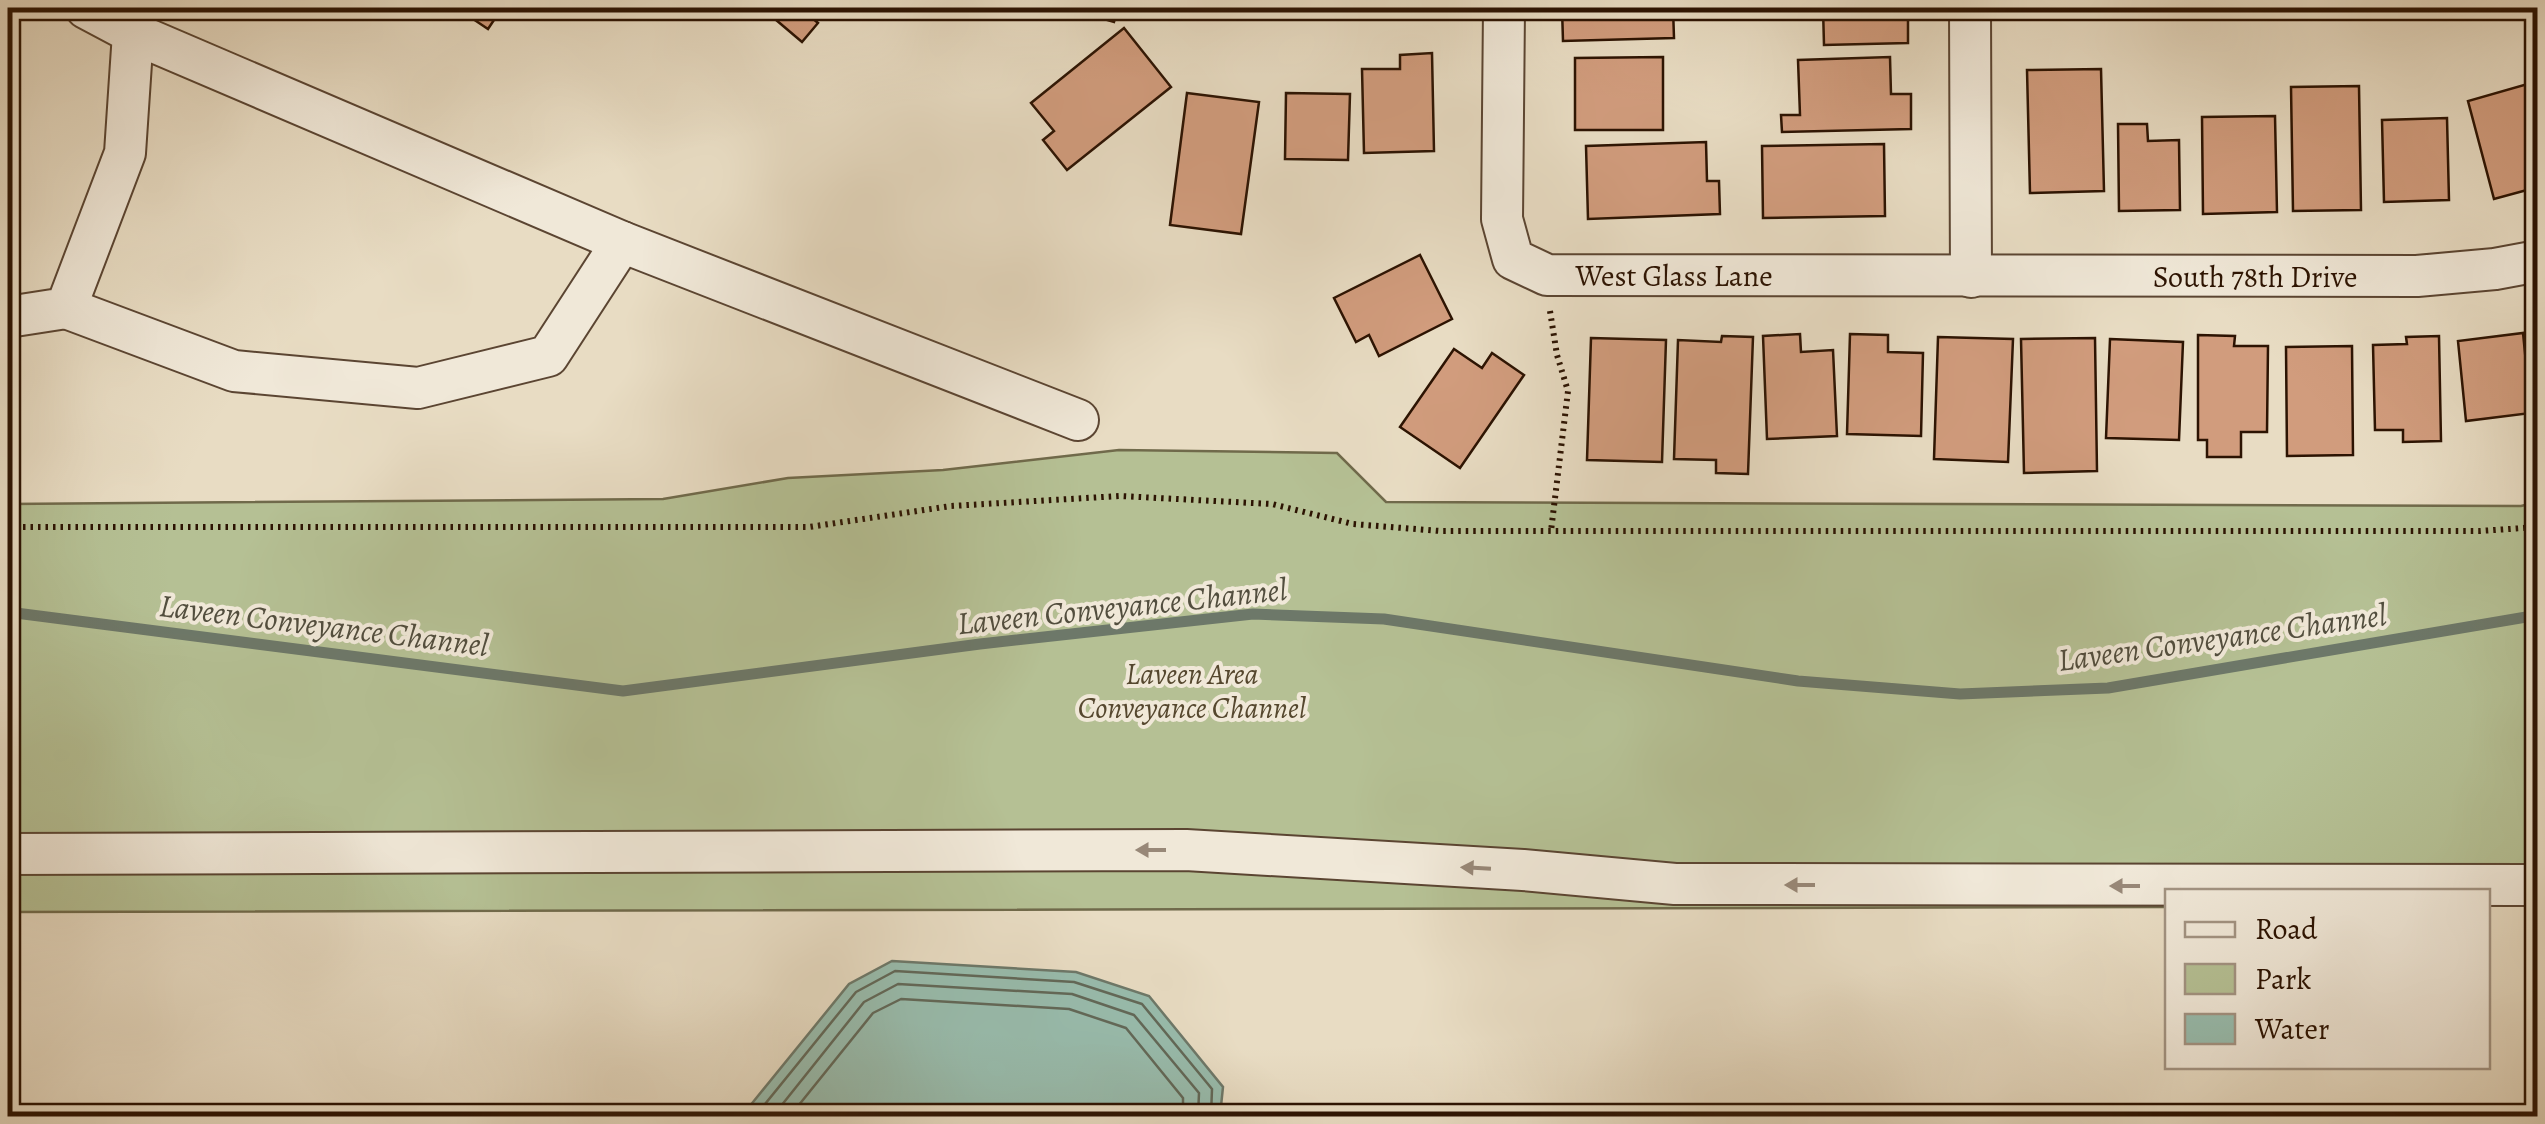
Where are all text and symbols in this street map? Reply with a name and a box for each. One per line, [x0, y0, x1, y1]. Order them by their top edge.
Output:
street label: West Glass Lane [1574, 256, 1773, 296]
street label: South 78th Drive [2153, 257, 2357, 297]
water label: Laveen Conveyance Channel [955, 567, 1289, 645]
water label: Laveen Conveyance Channel [157, 583, 491, 667]
water label: Laveen Conveyance Channel [2055, 592, 2389, 682]
park label: Laveen Area Conveyance Channel [1078, 654, 1307, 728]
one-way arrow [1135, 842, 1167, 858]
one-way arrow [1459, 860, 1491, 876]
one-way arrow [1784, 877, 1816, 893]
one-way arrow [2109, 878, 2141, 894]
legend [2165, 889, 2490, 1069]
text: Road [2255, 909, 2318, 949]
text: Park [2255, 959, 2311, 999]
text: Water [2254, 1009, 2329, 1049]

